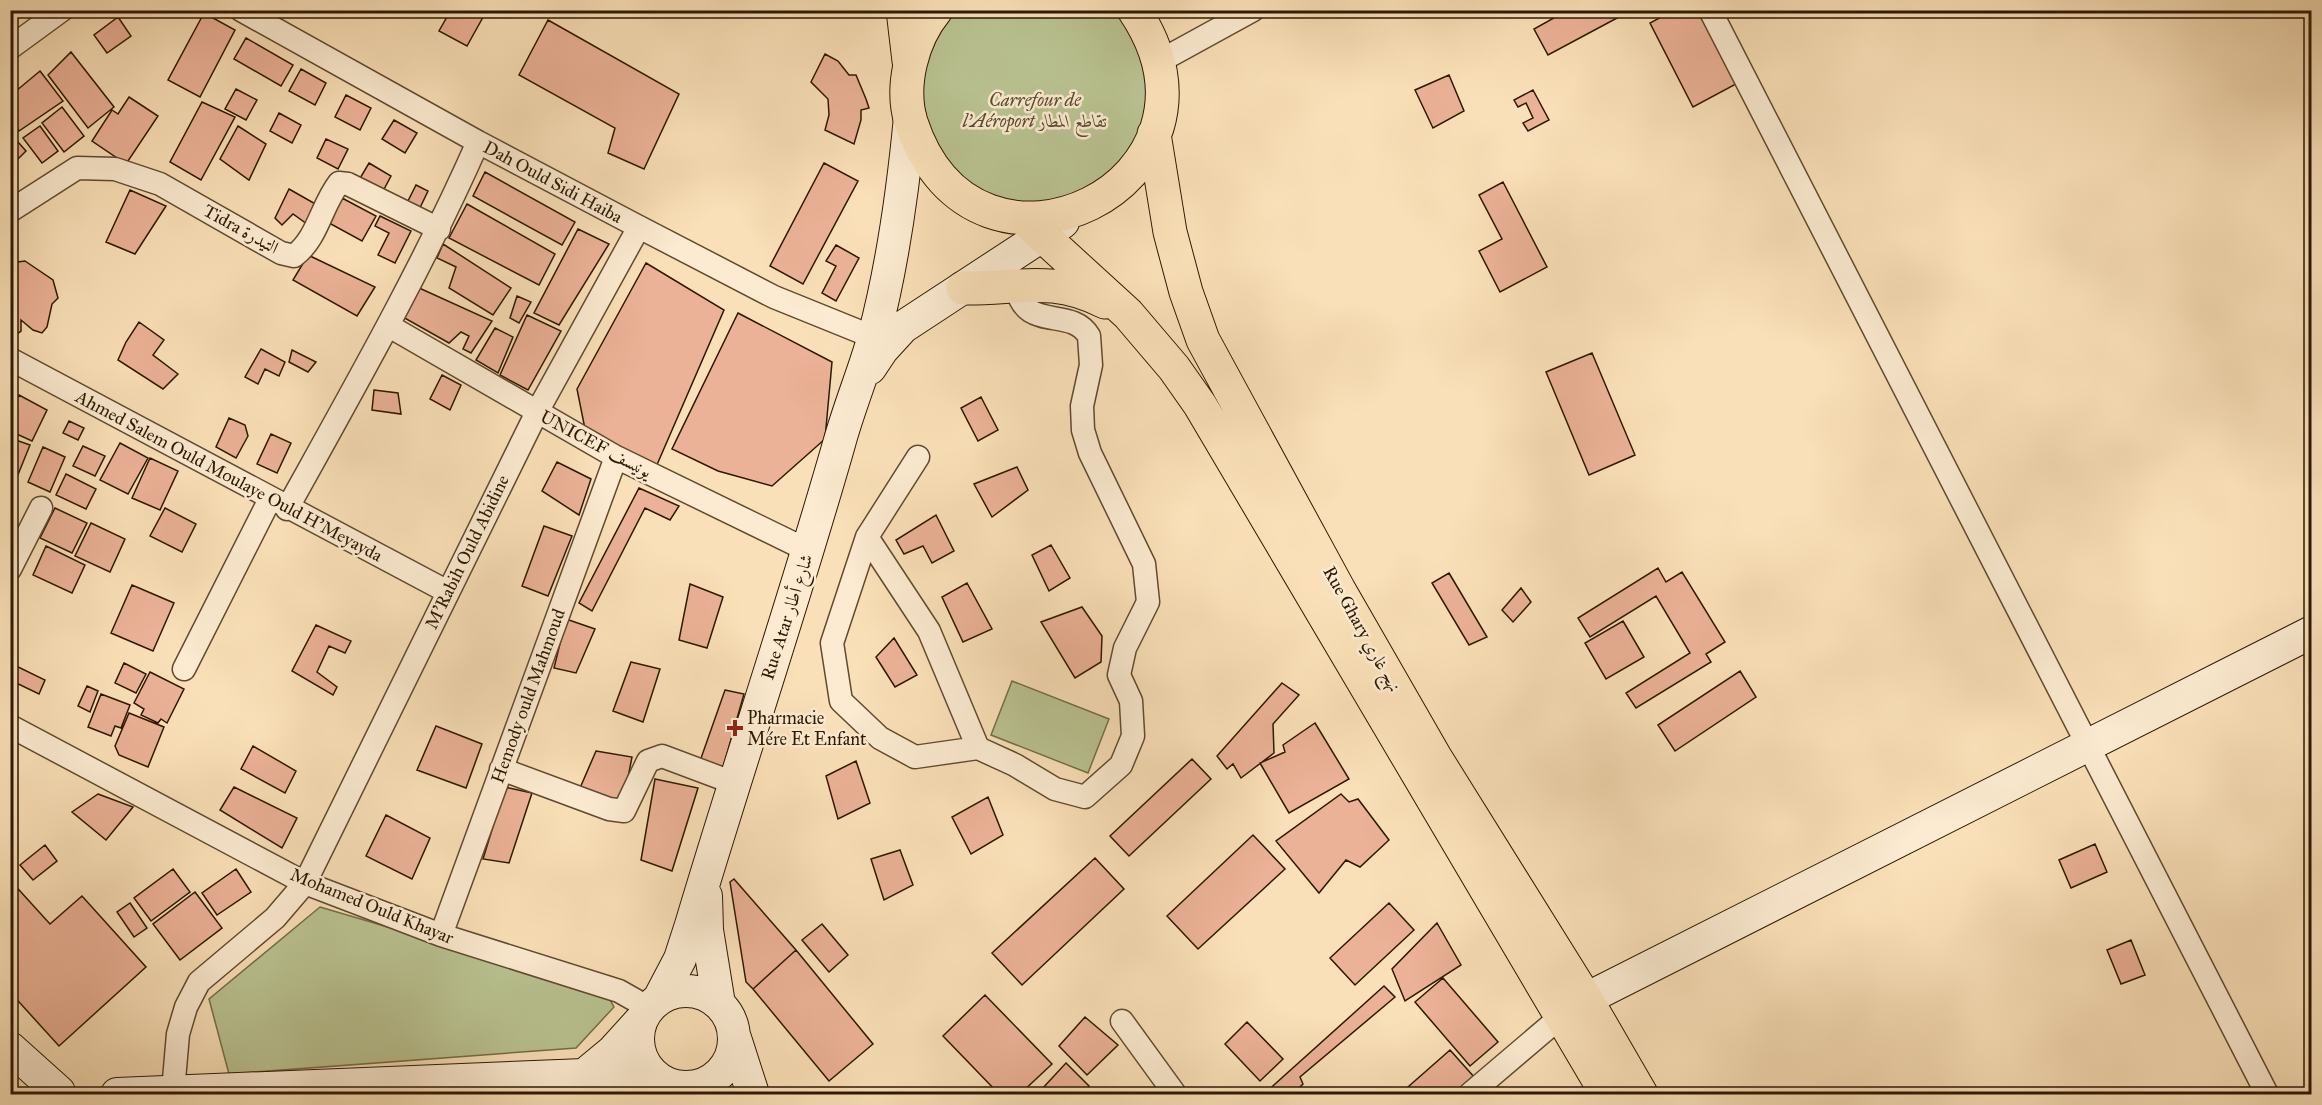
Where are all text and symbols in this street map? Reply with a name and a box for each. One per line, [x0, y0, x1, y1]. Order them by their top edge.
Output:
park label: Carrefour de l'Aéroport تقاطع المطار [962, 89, 1107, 137]
street label: Dah Ould Sidi Haiba [480, 136, 627, 228]
street label: Tidra التيدرة [200, 199, 283, 259]
street label: Ahmed Salem Ould Moulaye Ould H'Meyayda [71, 385, 387, 567]
street label: UNICEF يونيسف [536, 405, 657, 483]
street label: M'Rabih Ould Abidine [420, 471, 514, 633]
street label: Rue Atar شارع أطار [754, 551, 821, 684]
street label: Rue Ghary نهج غاري [1314, 562, 1406, 698]
street label: Hemody ould Mahmoud [486, 606, 570, 786]
place label: Pharmacie Mére Et Enfant [747, 707, 867, 750]
marker: Pharmacie Mére Et Enfant [728, 721, 742, 735]
street label: Mohamed Ould Khayar [287, 863, 457, 949]

